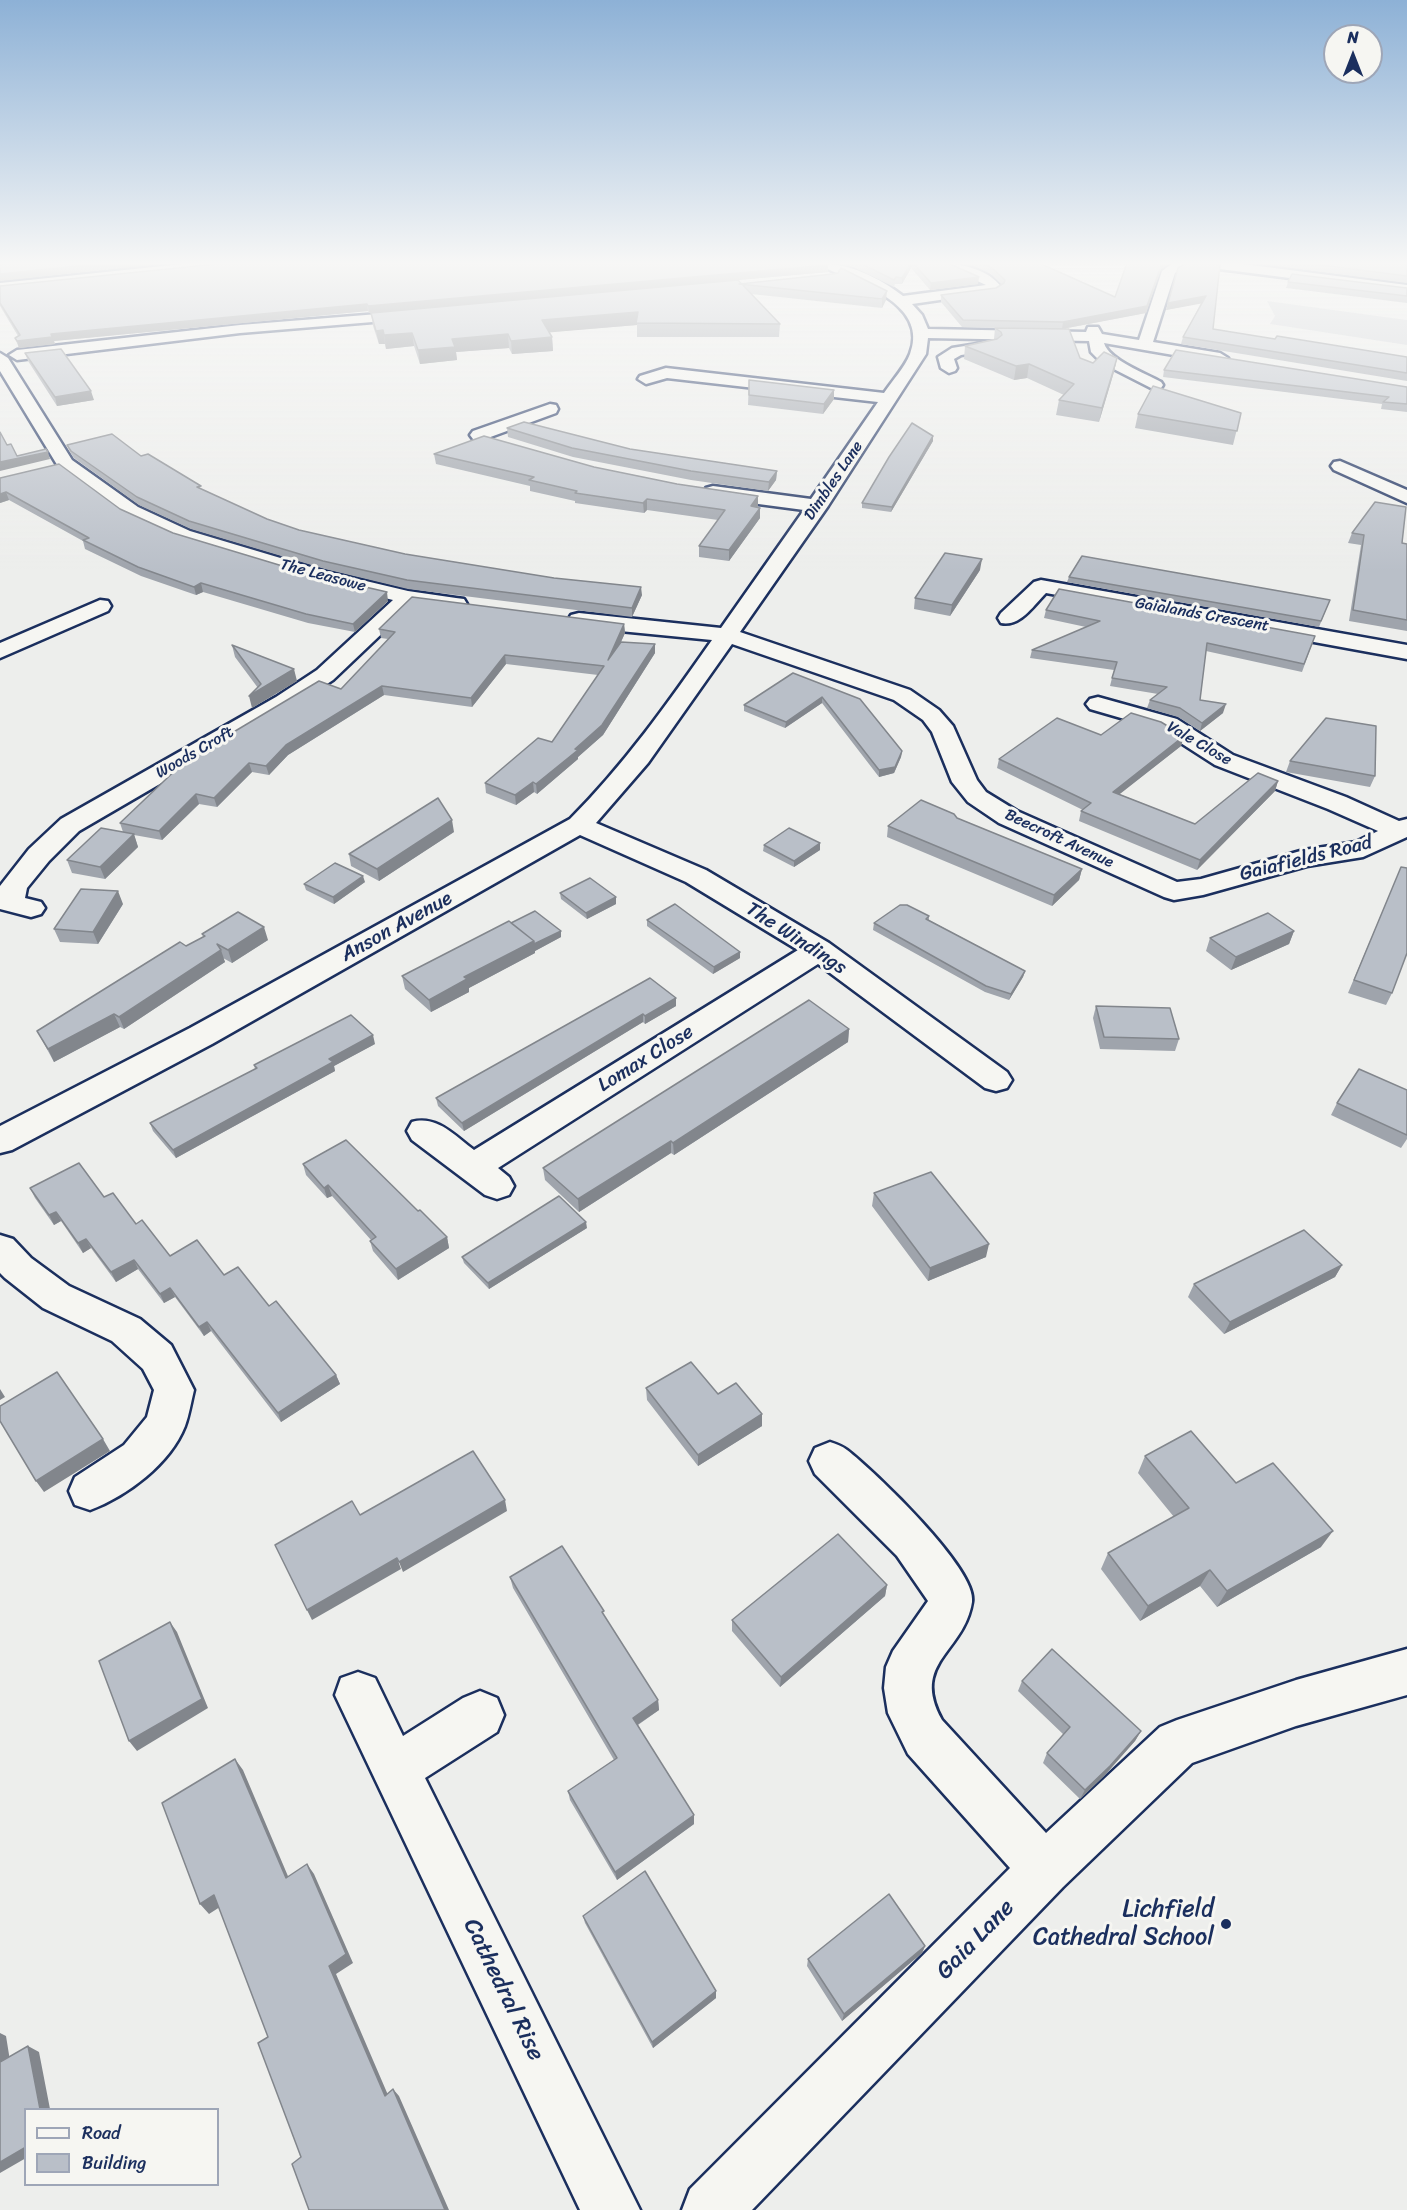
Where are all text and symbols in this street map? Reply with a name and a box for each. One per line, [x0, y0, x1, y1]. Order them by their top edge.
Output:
text: N [1347, 23, 1359, 52]
north arrow [1323, 24, 1383, 84]
street label: Dimbles Lane [800, 438, 868, 524]
street label: The Leasowe [278, 555, 368, 597]
street label: Gaialands Crescent [1134, 594, 1270, 636]
street label: Vale Close [1163, 718, 1235, 770]
street label: Woods Croft [153, 723, 237, 783]
street label: Beecroft Avenue [1002, 805, 1116, 873]
street label: Gaiafields Road [1237, 831, 1375, 887]
street label: Anson Avenue [337, 887, 457, 967]
street label: The Windings [741, 898, 851, 980]
street label: Lomax Close [594, 1020, 698, 1098]
street label: Gaia Lane [931, 1894, 1021, 1986]
place label: Lichfield Cathedral School [1033, 1896, 1214, 1952]
street label: Cathedral Rise [456, 1914, 550, 2066]
marker: Lichfield Cathedral School [1219, 1917, 1233, 1931]
legend [24, 2108, 219, 2186]
text: Road [82, 2117, 121, 2149]
text: Building [82, 2147, 146, 2179]

